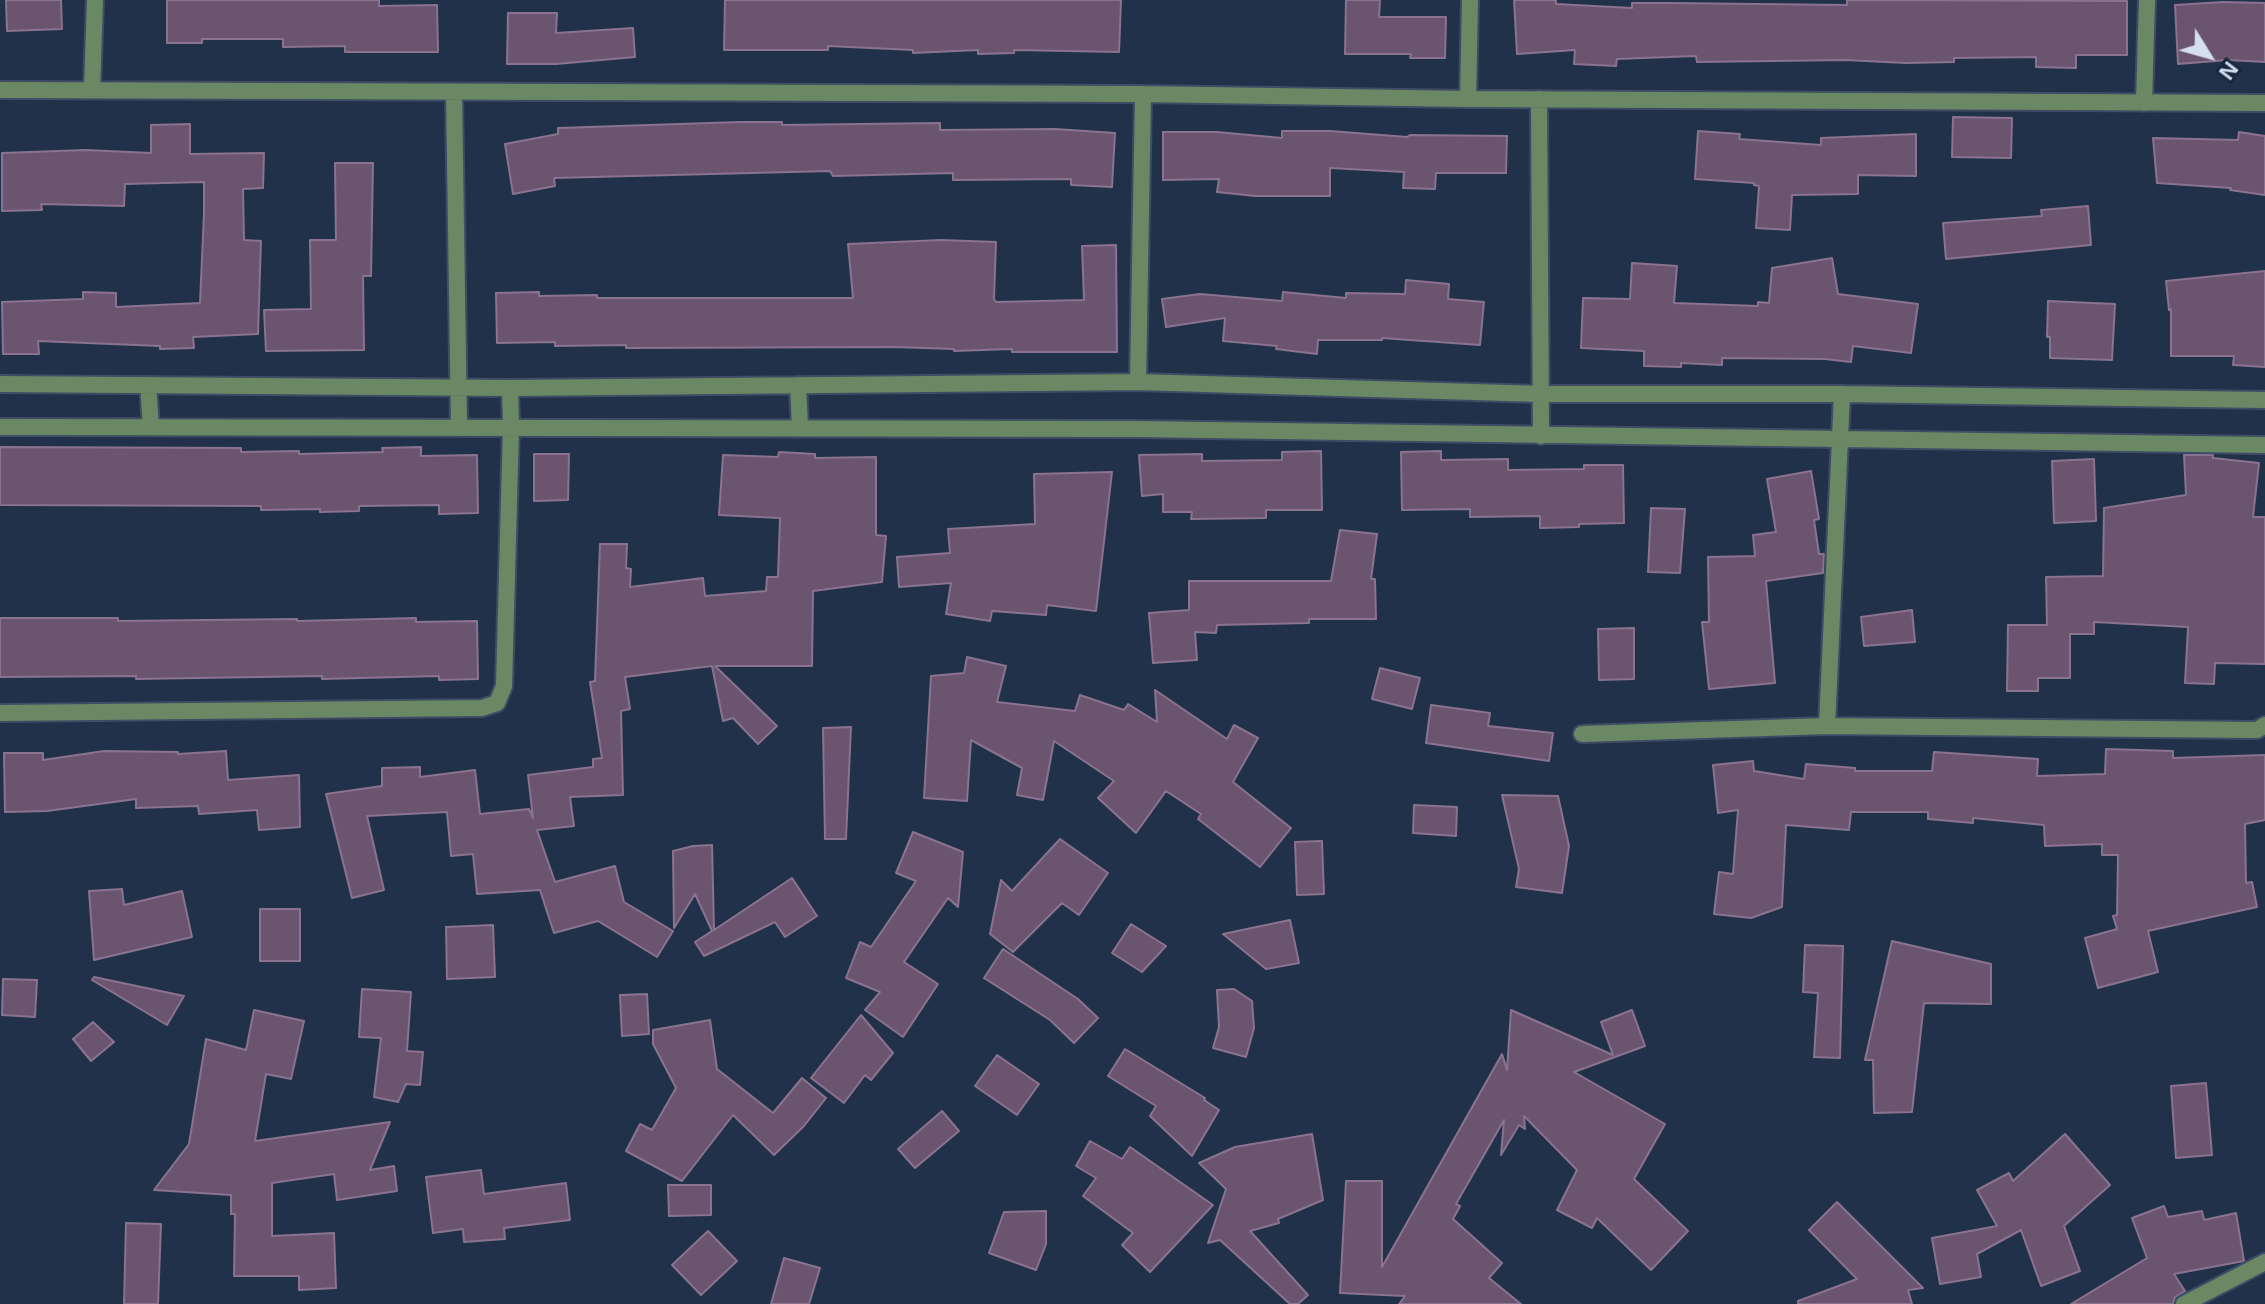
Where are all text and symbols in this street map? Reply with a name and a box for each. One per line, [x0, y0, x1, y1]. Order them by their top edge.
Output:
north arrow [2169, 16, 2249, 96]
text: N [2214, 57, 2243, 85]

